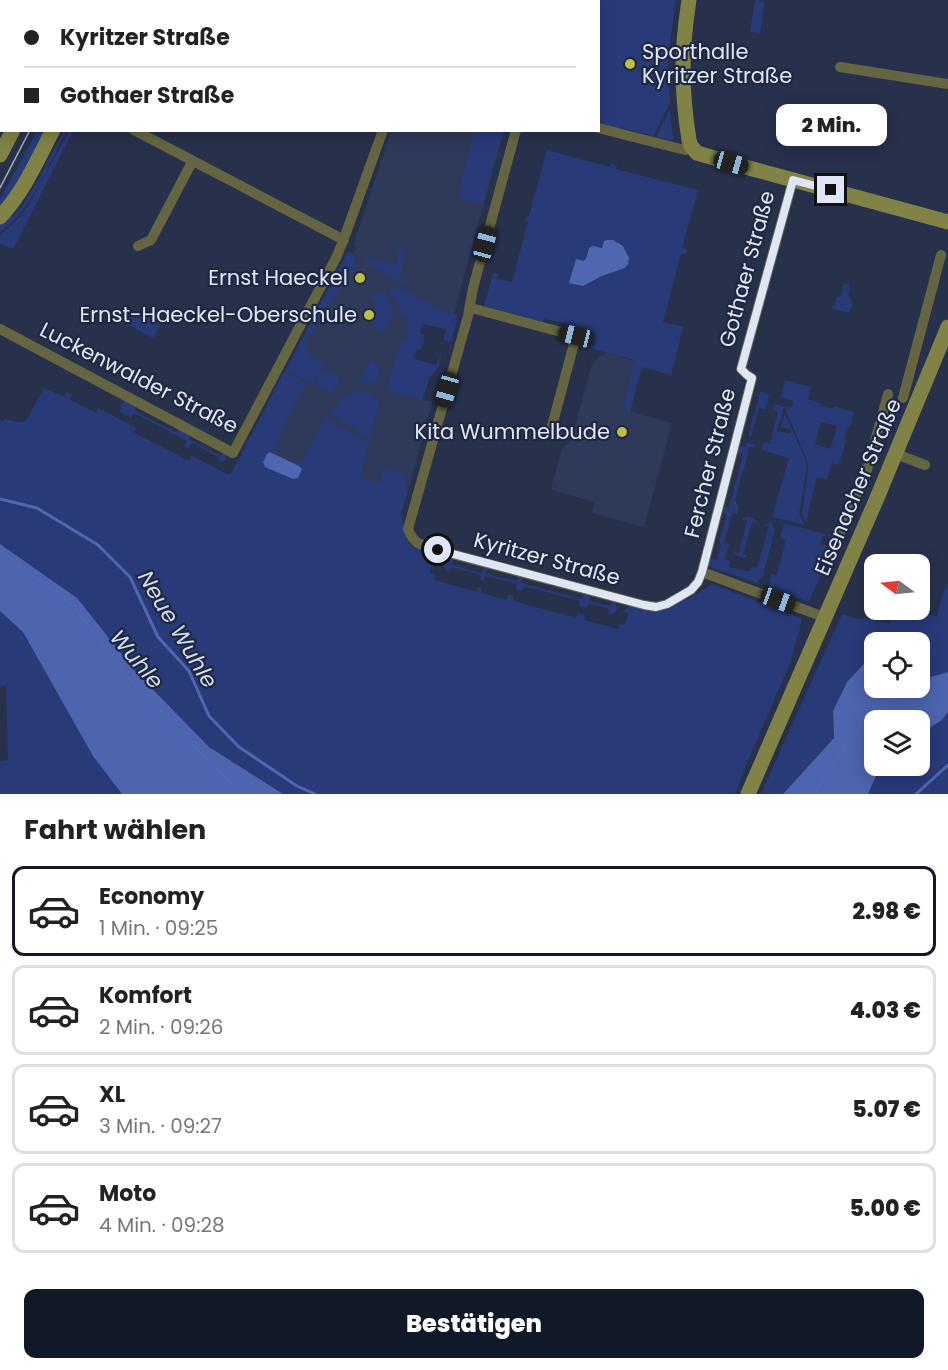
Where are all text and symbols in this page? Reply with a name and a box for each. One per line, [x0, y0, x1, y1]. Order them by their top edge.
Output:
text: Kyritzer Straße [60, 22, 230, 53]
place label: Sporthalle Kyritzer Straße [642, 37, 792, 90]
marker: Sporthalle Kyritzer Straße [623, 57, 637, 71]
text: Gothaer Straße [60, 80, 234, 111]
callout: 2 Min. [776, 103, 886, 145]
text: 2 Min. [802, 111, 861, 139]
car [711, 149, 751, 177]
route end [817, 176, 844, 203]
street label: Gothaer Straße [712, 187, 781, 350]
car [472, 224, 498, 264]
place label: Ernst Haeckel [208, 263, 348, 292]
marker: Ernst Haeckel [353, 271, 367, 285]
place label: Ernst-Haeckel-Oberschule [79, 300, 357, 329]
marker: Ernst-Haeckel-Oberschule [362, 308, 376, 322]
street label: Luckenwalder Straße [35, 315, 243, 440]
car [556, 323, 596, 349]
car [433, 370, 461, 410]
street label: Fercher Straße [677, 385, 742, 541]
street label: Eisenacher Straße [807, 394, 908, 580]
place label: Kita Wummelbude [415, 417, 610, 446]
marker: Kita Wummelbude [615, 425, 629, 439]
street label: Kyritzer Straße [471, 525, 624, 592]
route start [424, 536, 451, 563]
north arrow [864, 554, 930, 620]
map controls [864, 554, 930, 776]
water label: Neue Wuhle [133, 566, 223, 692]
car [758, 585, 798, 615]
water label: Wuhle [105, 624, 169, 694]
button: locate [864, 632, 930, 698]
button: layers [864, 710, 930, 776]
text: Fahrt wählen [24, 811, 206, 848]
text: Economy [99, 881, 204, 912]
icon: car [27, 884, 81, 938]
text: 2.98 € [853, 896, 921, 927]
text: 1 Min. · 09:25 [99, 914, 218, 942]
text: Komfort [99, 980, 192, 1011]
icon: car [27, 983, 81, 1037]
text: 4.03 € [850, 995, 921, 1026]
text: 2 Min. · 09:26 [99, 1013, 224, 1041]
text: XL [99, 1079, 125, 1110]
icon: car [27, 1082, 81, 1136]
text: 5.07 € [852, 1094, 921, 1125]
text: 3 Min. · 09:27 [99, 1112, 222, 1140]
text: Moto [99, 1178, 156, 1209]
icon: car [27, 1181, 81, 1235]
text: 5.00 € [849, 1193, 921, 1224]
text: 4 Min. · 09:28 [99, 1211, 225, 1239]
button: Bestätigen [24, 1289, 924, 1358]

